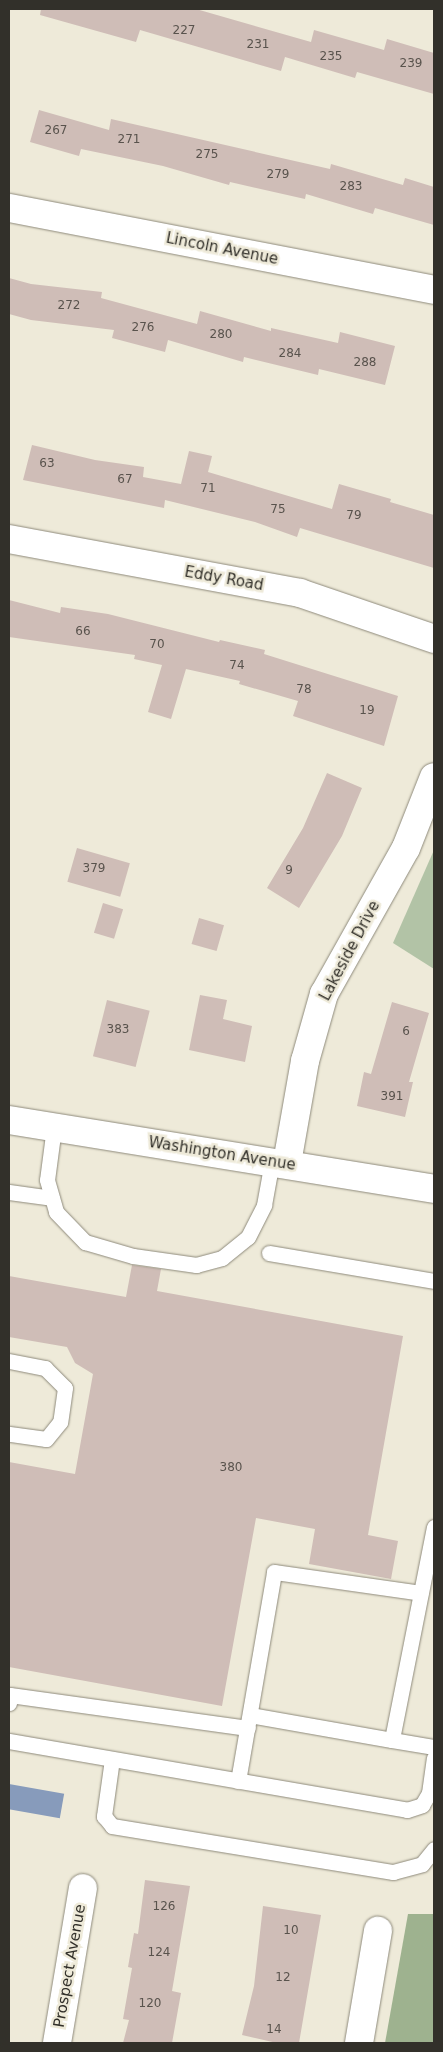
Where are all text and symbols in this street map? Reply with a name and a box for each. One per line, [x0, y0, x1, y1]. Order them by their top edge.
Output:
house number: 227 [173, 24, 195, 38]
house number: 231 [247, 38, 269, 52]
house number: 235 [320, 50, 342, 64]
house number: 239 [400, 57, 422, 71]
house number: 267 [45, 124, 67, 138]
house number: 271 [118, 133, 140, 147]
house number: 275 [196, 148, 218, 162]
house number: 279 [267, 168, 289, 182]
house number: 283 [340, 180, 362, 194]
street label: Lincoln Avenue [165, 229, 279, 269]
house number: 272 [58, 299, 80, 313]
house number: 276 [132, 321, 154, 335]
house number: 280 [210, 328, 232, 342]
house number: 284 [279, 347, 301, 361]
house number: 288 [354, 356, 376, 370]
house number: 63 [39, 457, 55, 471]
house number: 67 [117, 473, 133, 487]
house number: 71 [200, 482, 216, 496]
house number: 75 [270, 503, 286, 517]
house number: 79 [346, 509, 362, 523]
street label: Eddy Road [183, 563, 265, 595]
house number: 66 [75, 625, 91, 639]
house number: 70 [149, 638, 165, 652]
house number: 74 [229, 659, 245, 673]
house number: 78 [296, 683, 312, 697]
house number: 19 [359, 704, 375, 718]
house number: 379 [83, 862, 105, 876]
house number: 9 [285, 864, 293, 878]
street label: Lakeside Drive [316, 898, 384, 1004]
house number: 383 [107, 1023, 129, 1037]
house number: 6 [402, 1025, 410, 1039]
house number: 391 [381, 1090, 403, 1104]
street label: Washington Avenue [147, 1133, 297, 1175]
house number: 380 [220, 1461, 242, 1475]
house number: 126 [153, 1900, 175, 1914]
street label: Prospect Avenue [50, 1903, 90, 2029]
house number: 10 [283, 1924, 299, 1938]
house number: 124 [148, 1946, 170, 1960]
house number: 12 [275, 1971, 291, 1985]
house number: 120 [139, 1997, 161, 2011]
house number: 14 [266, 2023, 282, 2037]

